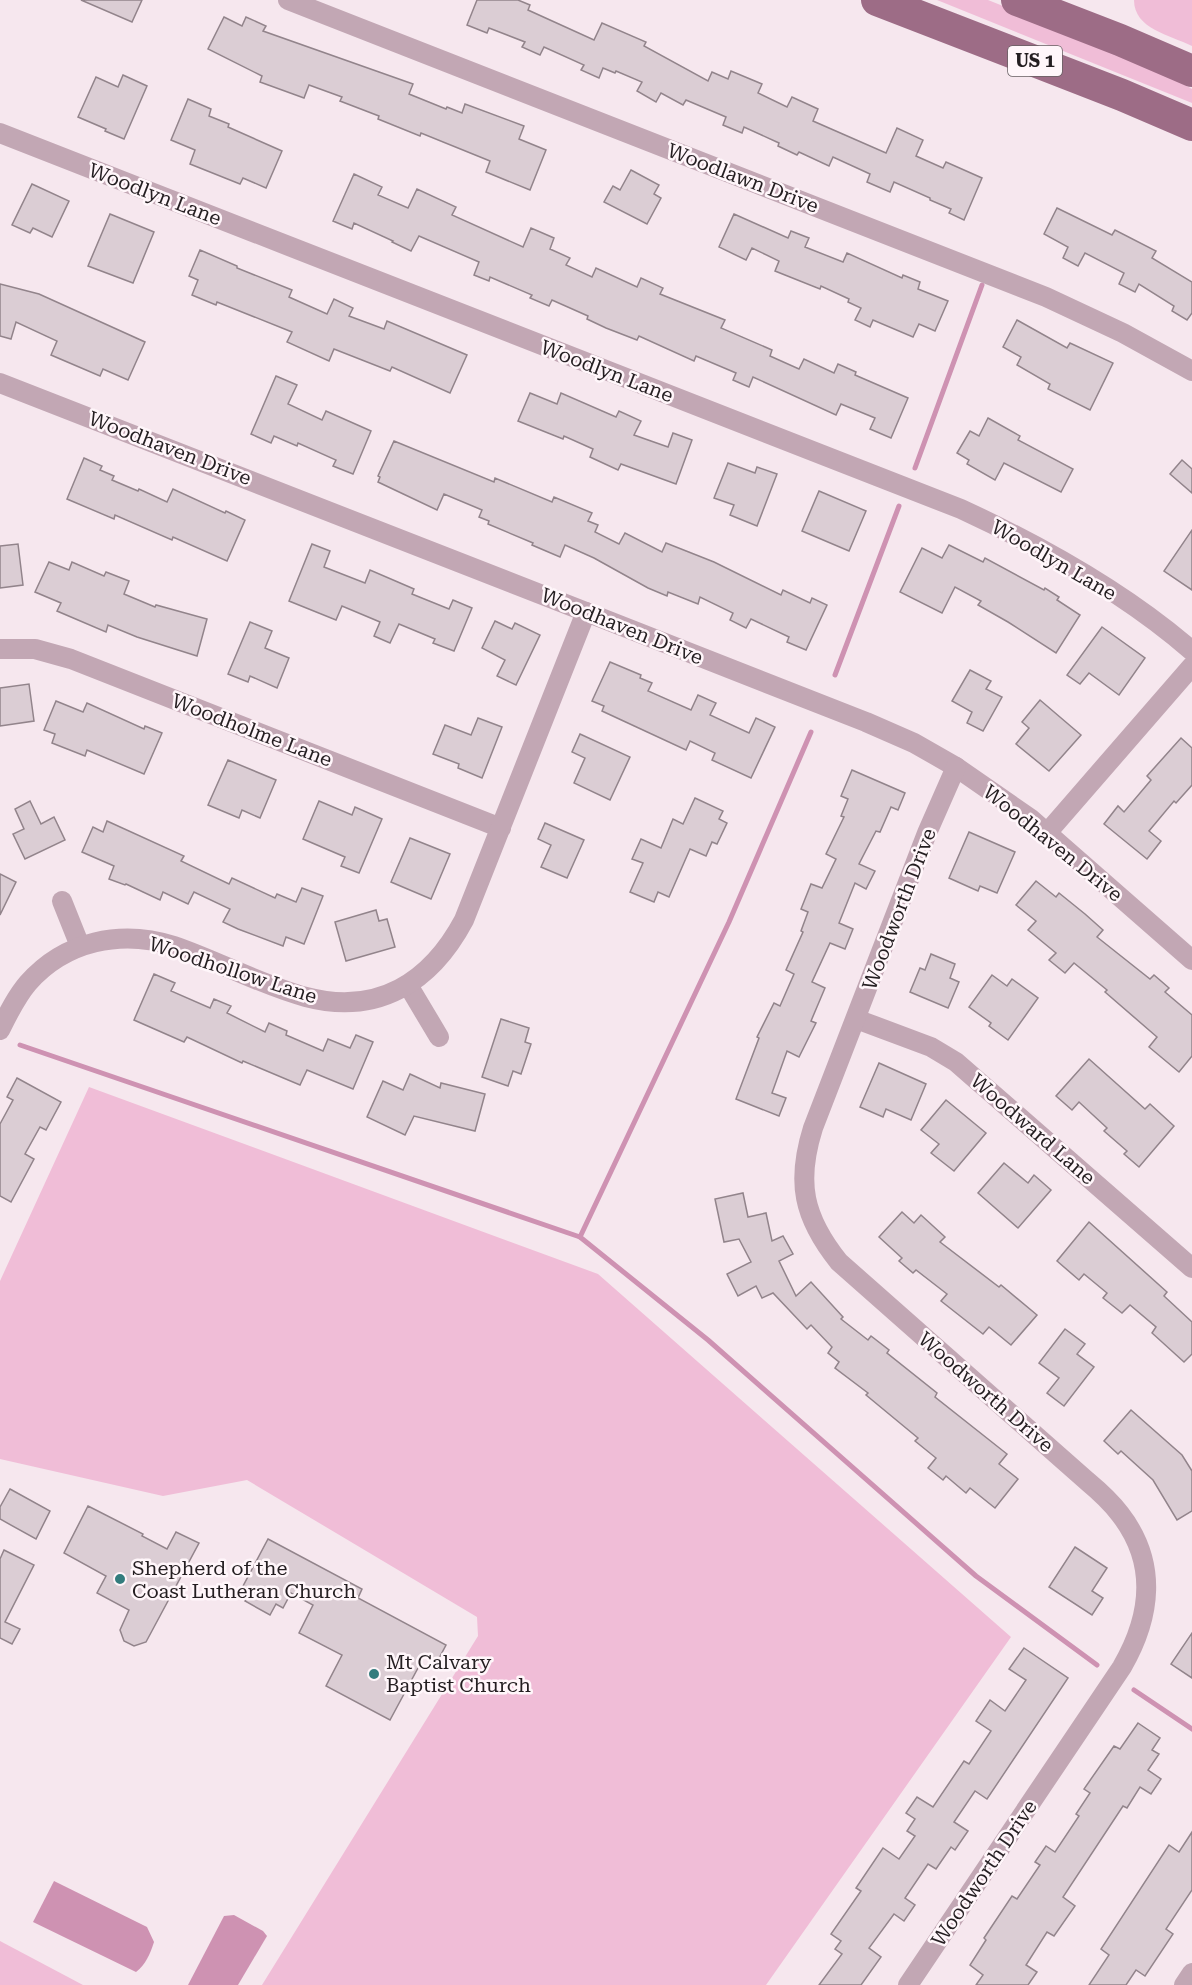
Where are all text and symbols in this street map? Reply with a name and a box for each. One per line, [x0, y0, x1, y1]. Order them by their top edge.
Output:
road number: US 1 [1008, 46, 1062, 76]
street label: Woodlawn Drive [664, 138, 822, 218]
street label: Woodlyn Lane [85, 158, 225, 230]
street label: Woodlyn Lane [537, 335, 677, 407]
street label: Woodhaven Drive [85, 406, 255, 490]
street label: Woodlyn Lane [987, 515, 1121, 605]
street label: Woodhaven Drive [538, 583, 706, 669]
street label: Woodholme Lane [168, 688, 336, 772]
street label: Woodhaven Drive [978, 779, 1128, 907]
street label: Woodworth Drive [857, 825, 941, 993]
street label: Woodhollow Lane [146, 932, 320, 1008]
street label: Woodward Lane [966, 1068, 1100, 1190]
street label: Woodworth Drive [913, 1327, 1059, 1457]
place label: Shepherd of the Coast Lutheran Church [132, 1556, 356, 1603]
marker: Shepherd of the Coast Lutheran Church [113, 1572, 127, 1586]
place label: Mt Calvary Baptist Church [386, 1650, 531, 1697]
marker: Mt Calvary Baptist Church [367, 1667, 381, 1681]
street label: Woodworth Drive [926, 1795, 1042, 1951]

